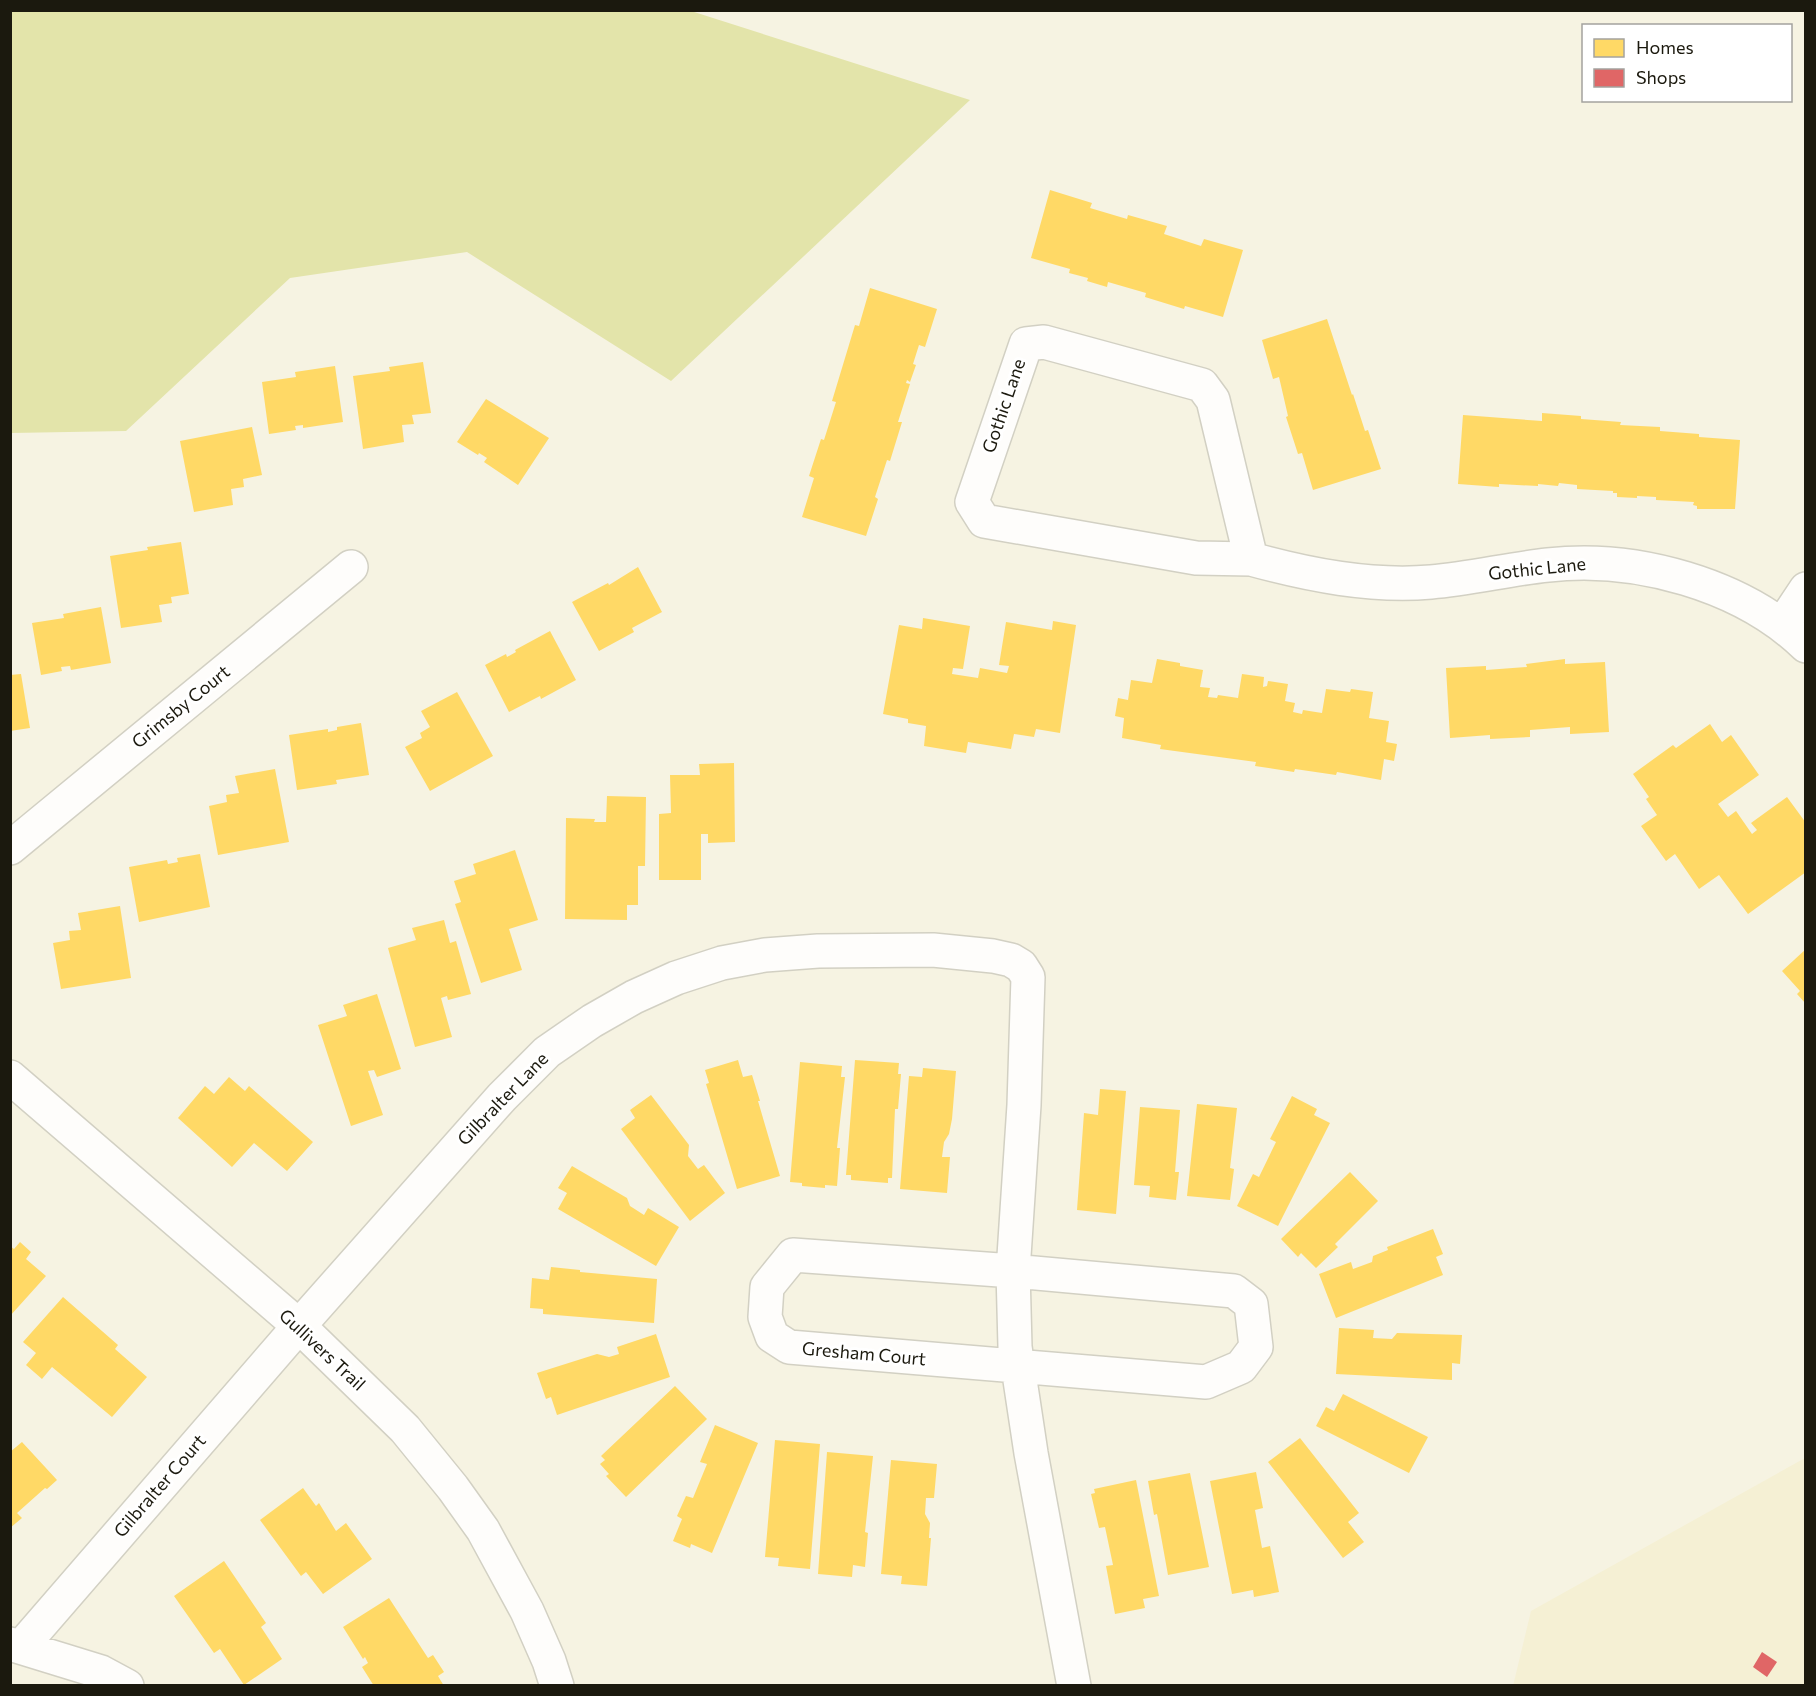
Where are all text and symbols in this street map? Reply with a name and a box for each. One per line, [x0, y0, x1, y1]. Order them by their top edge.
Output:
legend [1582, 24, 1792, 102]
text: Homes [1636, 36, 1694, 58]
text: Shops [1636, 66, 1686, 88]
street label: Gothic Lane [977, 356, 1029, 456]
street label: Gothic Lane [1487, 552, 1587, 584]
street label: Grimsby Court [127, 660, 234, 752]
street label: Gilbralter Lane [452, 1047, 552, 1149]
street label: Gullivers Trail [275, 1304, 370, 1395]
street label: Gresham Court [801, 1337, 927, 1369]
street label: Gilbralter Court [109, 1429, 210, 1541]

